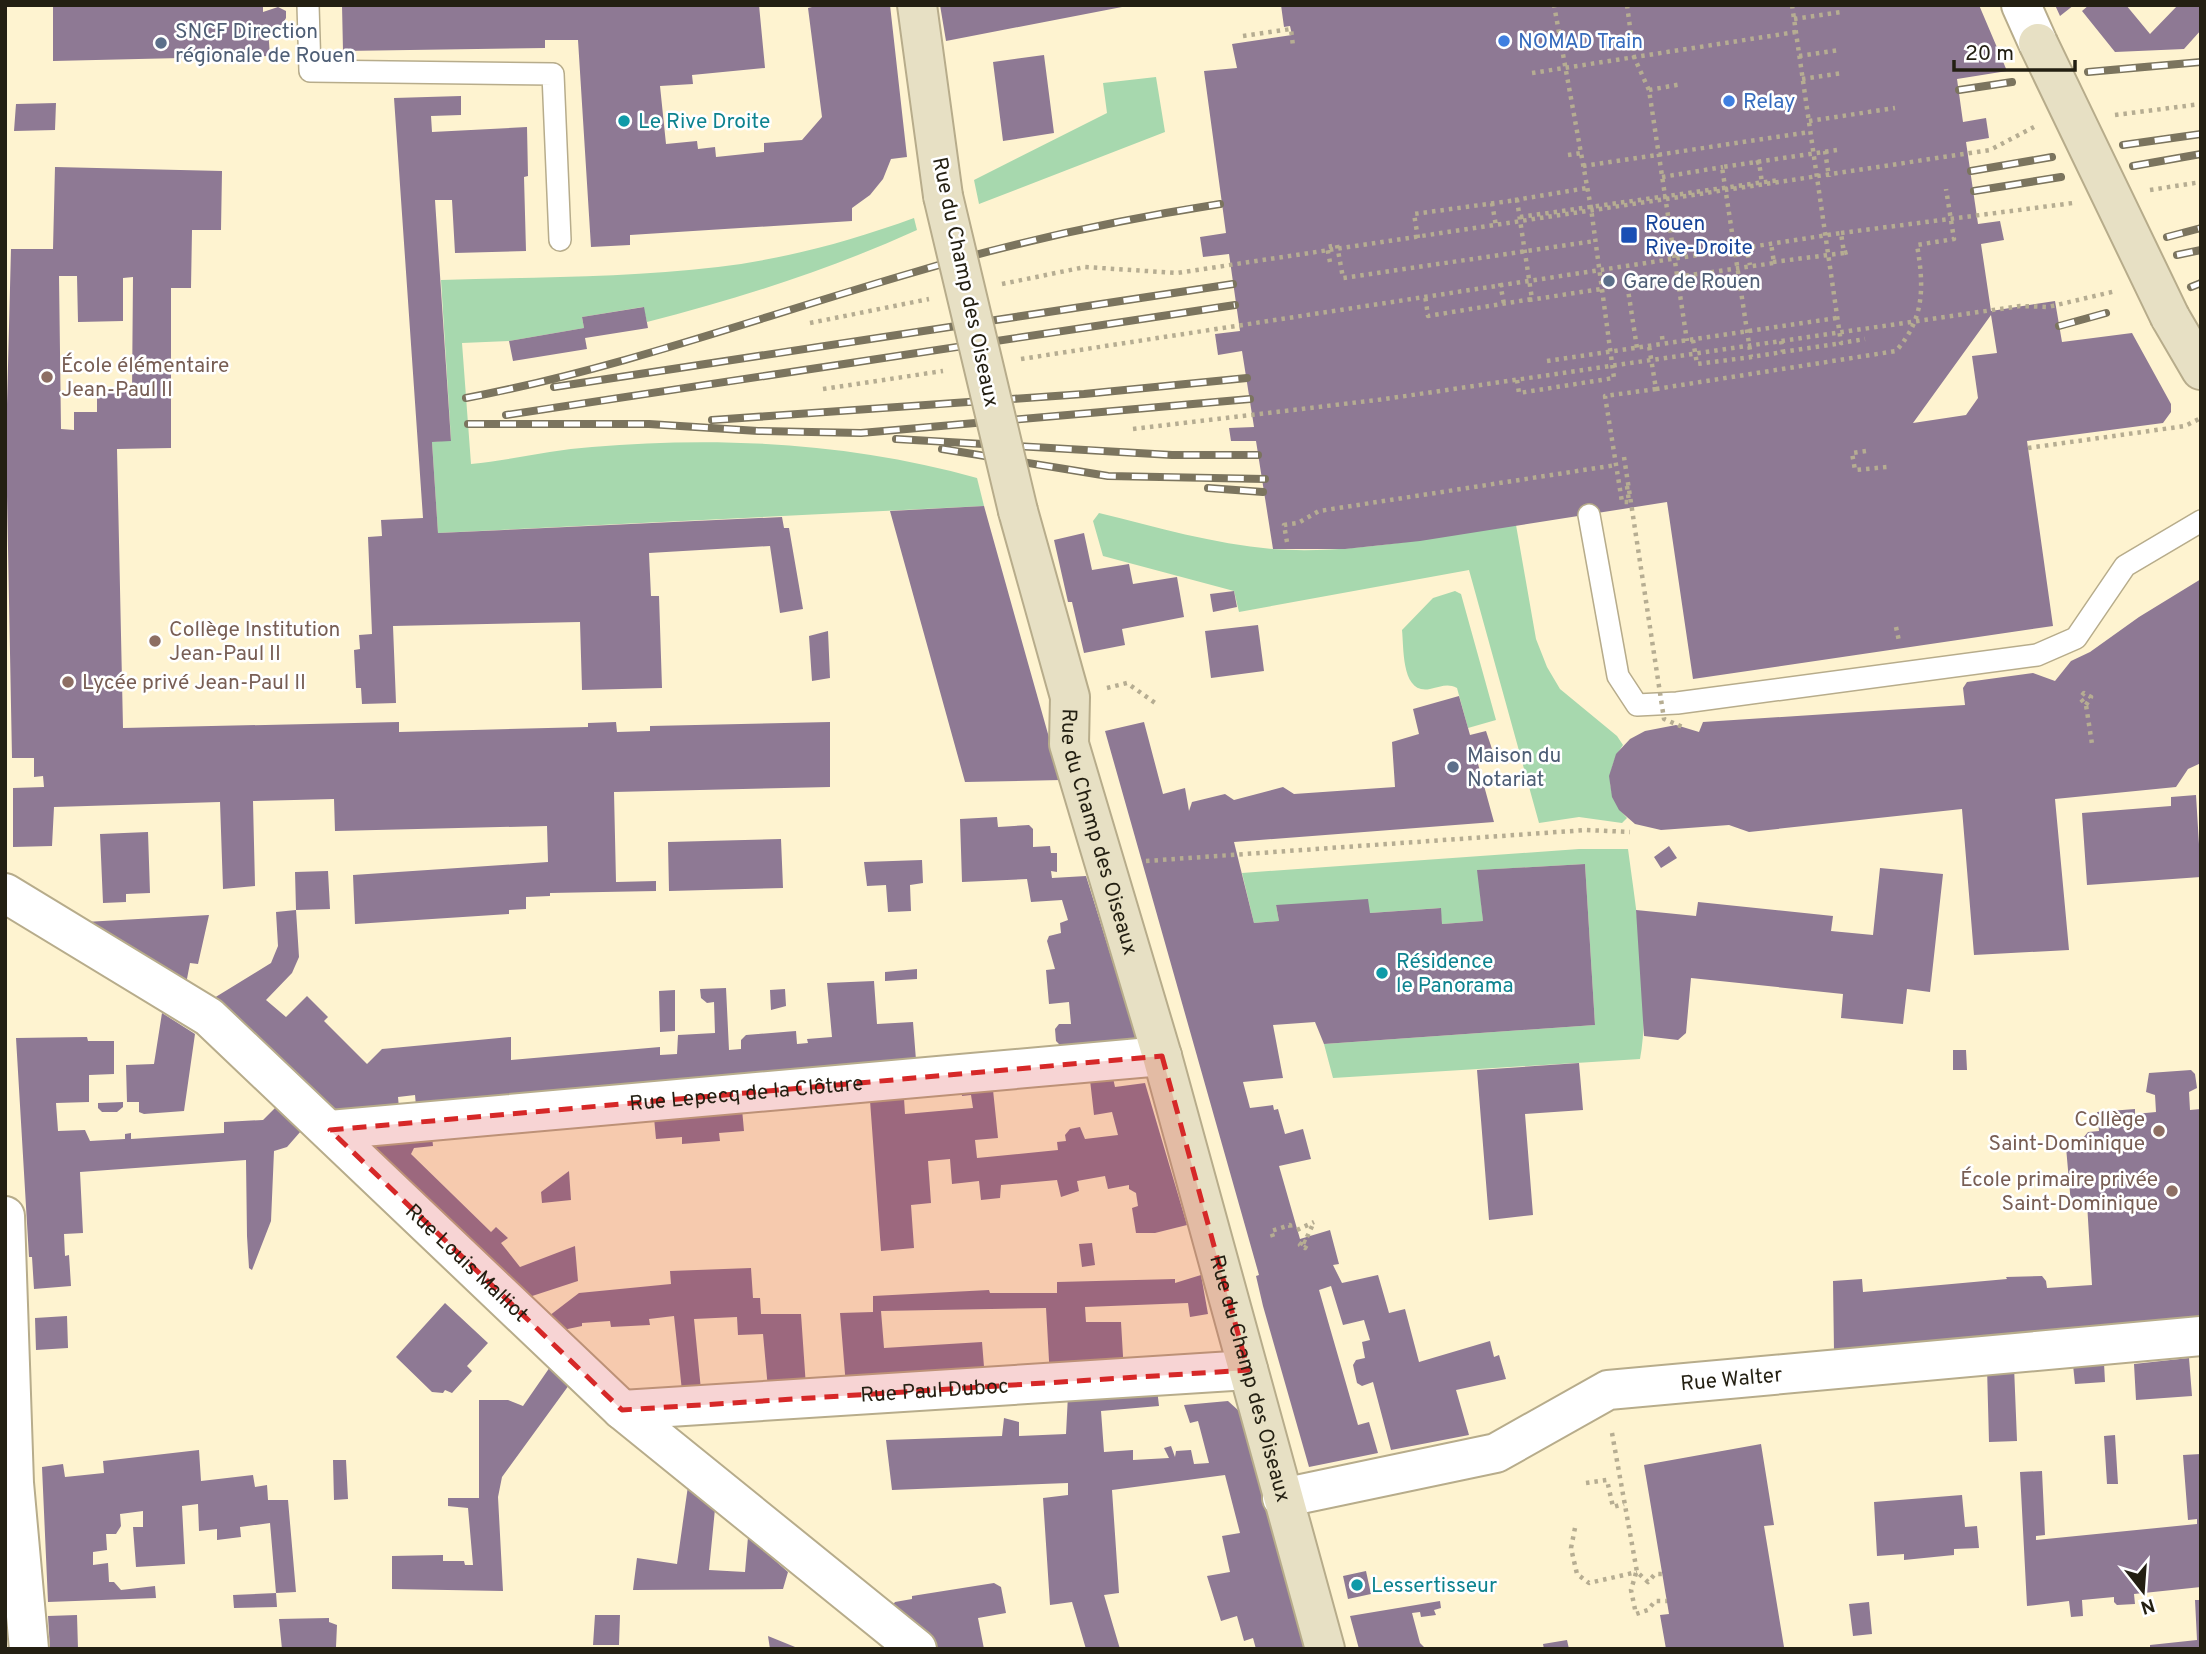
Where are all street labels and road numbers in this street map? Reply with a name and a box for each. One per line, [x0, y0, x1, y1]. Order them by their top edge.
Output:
street label: Rue du Champ des Oiseaux [925, 155, 1004, 410]
street label: Rue du Champ des Oiseaux [1054, 708, 1143, 959]
street label: Rue Lepecq de la Clôture [628, 1071, 865, 1118]
street label: Rue Louis Malliot [399, 1199, 533, 1329]
street label: Rue du Champ des Oiseaux [1202, 1252, 1296, 1505]
street label: Rue Walter [1679, 1362, 1784, 1398]
street label: Rue Paul Duboc [859, 1373, 1009, 1410]

